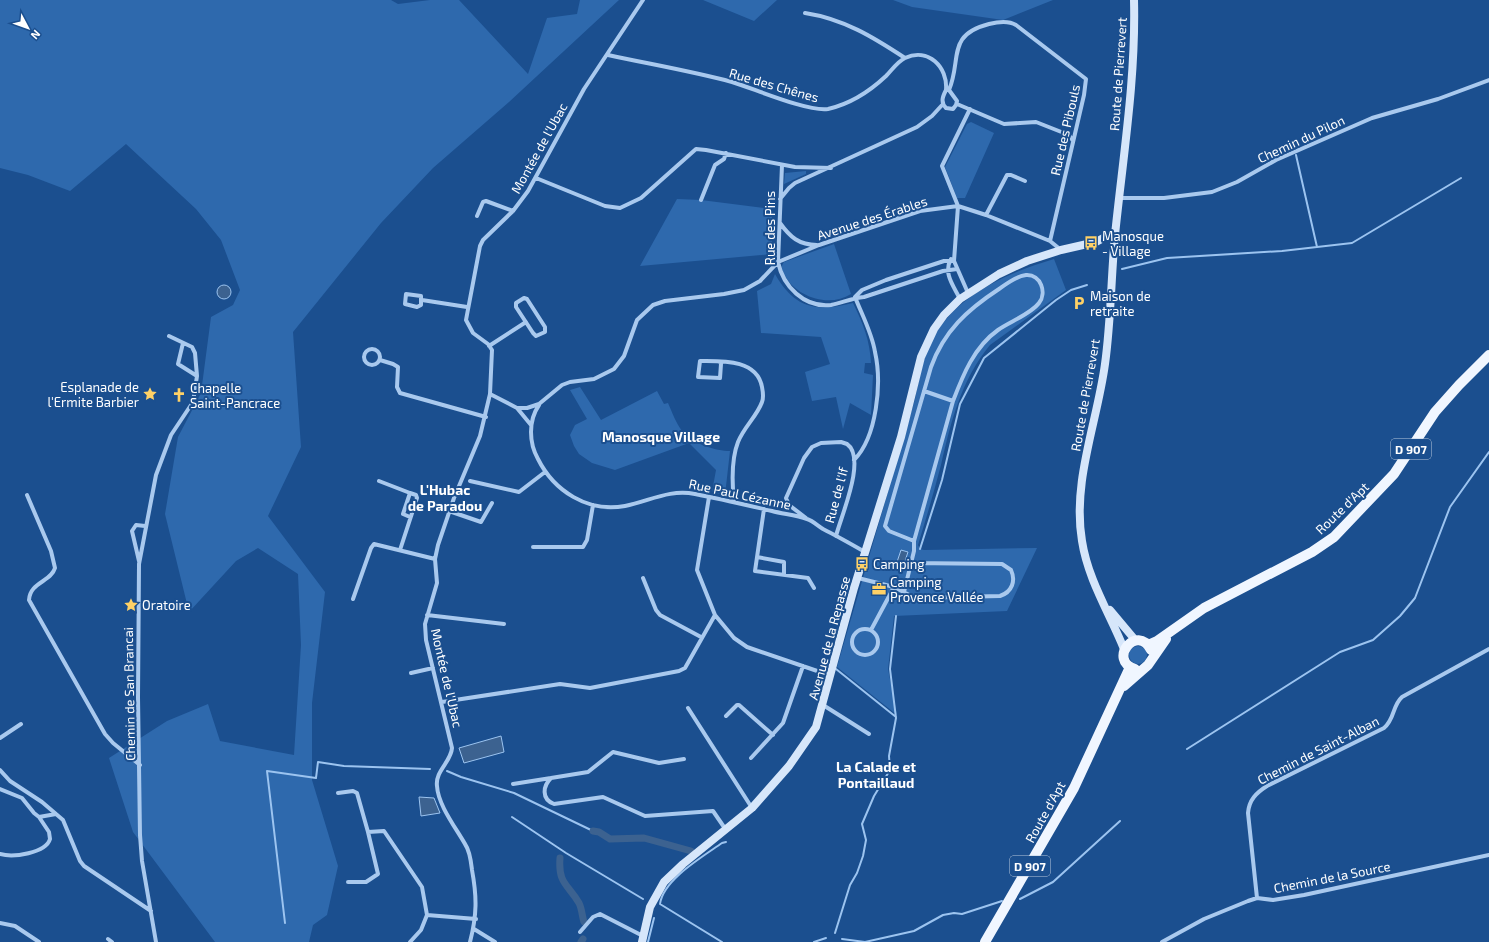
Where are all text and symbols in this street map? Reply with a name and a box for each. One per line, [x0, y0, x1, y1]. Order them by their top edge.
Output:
north arrow [8, 8, 48, 48]
street label: Route de Pierrevert [1106, 17, 1130, 131]
text: N [28, 28, 43, 42]
street label: Rue des Chênes [727, 65, 821, 105]
street label: Rue des Pibouls [1047, 83, 1083, 177]
street label: Montée de l'Ubac [507, 100, 571, 196]
street label: Chemin du Pilon [1255, 112, 1347, 166]
street label: Rue des Pins [762, 191, 778, 265]
street label: Avenue des Érables [815, 192, 929, 243]
place label: Manosque - Village [1102, 228, 1164, 259]
bus stop icon: Manosque - Village [1083, 235, 1099, 251]
place label: Maison de retraite [1090, 288, 1151, 319]
parking icon: Maison de retraite [1071, 295, 1087, 311]
street label: Route de Pierrevert [1067, 337, 1103, 453]
place label: Esplanade de l'Ermite Barbier [48, 379, 139, 410]
place label: Chapelle Saint-Pancrace [190, 380, 280, 411]
place icon: Esplanade de l'Ermite Barbier [142, 386, 158, 402]
church icon: Chapelle Saint-Pancrace [171, 387, 187, 403]
district label: Manosque Village [602, 428, 720, 445]
road number: D 907 [1391, 439, 1431, 459]
street label: Rue de l'If [821, 464, 851, 525]
street label: Rue Paul Cézanne [687, 475, 793, 513]
street label: Route d'Apt [1312, 479, 1372, 537]
district label: L'Hubac de Paradou [408, 481, 482, 514]
bus stop icon: Camping [854, 556, 870, 572]
place label: Camping [873, 556, 925, 572]
street label: Avenue de la Repasse [805, 574, 853, 702]
place label: Camping Provence Vallée [890, 574, 984, 605]
office icon: Camping Provence Vallée [871, 581, 887, 597]
place icon: Oratoire [123, 597, 139, 613]
place label: Oratoire [142, 597, 191, 613]
street label: Chemin de San Brancai [120, 627, 138, 761]
street label: Montée de l'Ubac [428, 627, 466, 729]
street label: Chemin de Saint-Alban [1255, 712, 1381, 788]
district label: La Calade et Pontaillaud [836, 758, 916, 791]
street label: Route d'Apt [1022, 778, 1068, 846]
road number: D 907 [1010, 856, 1050, 876]
street label: Chemin de la Source [1272, 858, 1392, 896]

